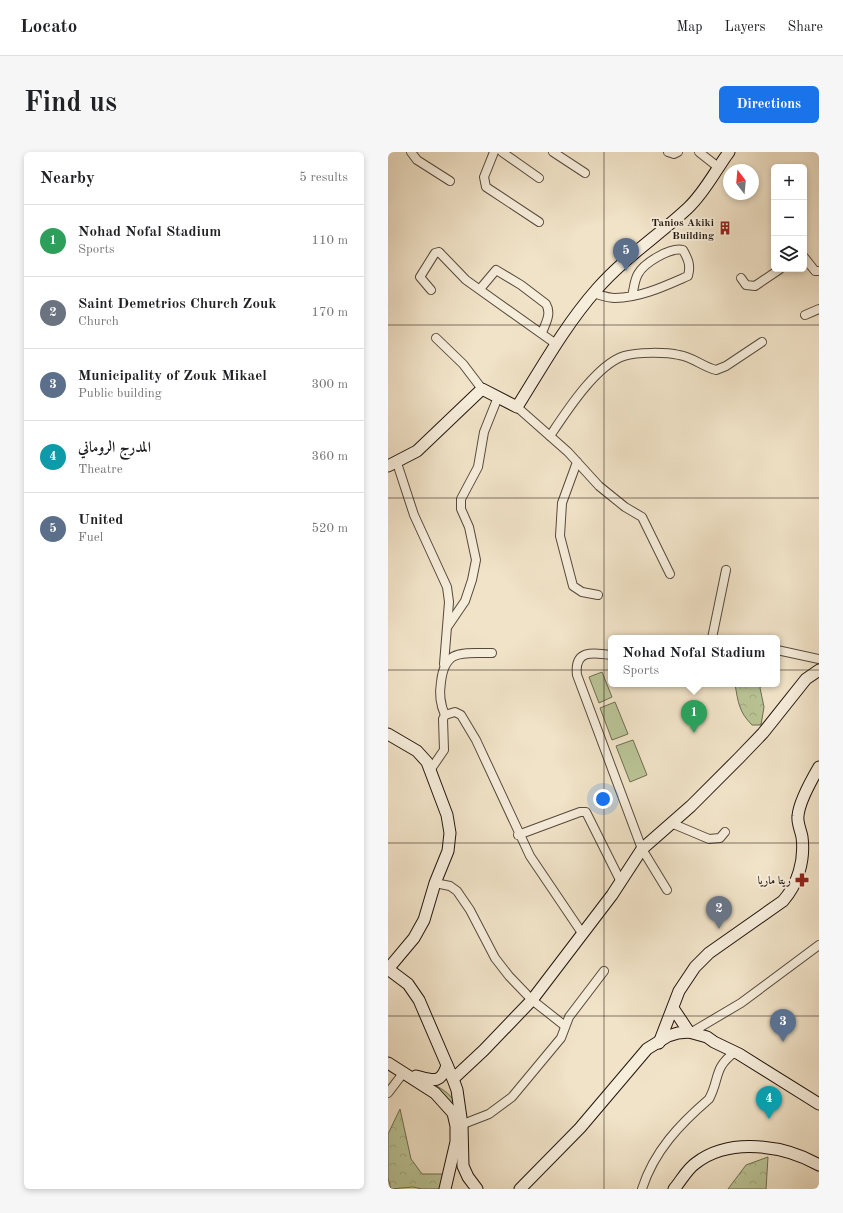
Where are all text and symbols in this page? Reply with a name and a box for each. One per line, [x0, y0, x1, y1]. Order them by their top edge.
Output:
text: Locato [20, 18, 77, 37]
text: Map [677, 20, 703, 34]
text: Layers [725, 20, 766, 34]
text: Share [788, 20, 823, 34]
button: Directions [719, 86, 819, 123]
text: Find us [24, 90, 117, 118]
north arrow [723, 164, 759, 200]
map controls [771, 164, 807, 272]
button: + [771, 164, 807, 200]
text: Nearby [40, 170, 95, 187]
text: 5 results [299, 171, 348, 184]
button: − [771, 200, 807, 236]
place label: Tanios Akiki Building [651, 218, 714, 242]
building icon: Tanios Akiki Building [717, 220, 733, 236]
text: Nohad Nofal Stadium [78, 225, 221, 240]
text: 1 [49, 234, 57, 247]
text: 110 m [311, 234, 348, 247]
button: layers [771, 236, 807, 272]
pin: 5 [613, 238, 639, 271]
text: Sports [78, 243, 115, 256]
text: Saint Demetrios Church Zouk [78, 297, 277, 312]
text: 2 [49, 306, 57, 319]
text: 170 m [311, 306, 348, 319]
text: Church [78, 315, 119, 328]
text: Municipality of Zouk Mikael [78, 369, 267, 384]
text: 3 [49, 378, 57, 391]
text: 300 m [311, 378, 348, 391]
text: Public building [78, 387, 162, 400]
text: المدرج الروماني [78, 441, 151, 456]
text: 4 [49, 450, 57, 463]
text: 360 m [311, 450, 348, 463]
text: Theatre [78, 463, 123, 476]
text: United [78, 513, 123, 528]
text: 5 [49, 522, 57, 535]
text: 520 m [311, 522, 348, 535]
text: Fuel [78, 531, 103, 544]
popup [608, 635, 780, 687]
text: Nohad Nofal Stadium [622, 646, 766, 661]
text: Sports [622, 664, 659, 677]
pin: 1 [681, 700, 707, 733]
your location [593, 789, 613, 809]
pharmacy icon: ريتا ماريا [794, 872, 810, 888]
place label: ريتا ماريا [758, 875, 792, 888]
pin: 2 [706, 896, 732, 929]
pin: 3 [770, 1009, 796, 1042]
pin: 4 [756, 1086, 782, 1119]

